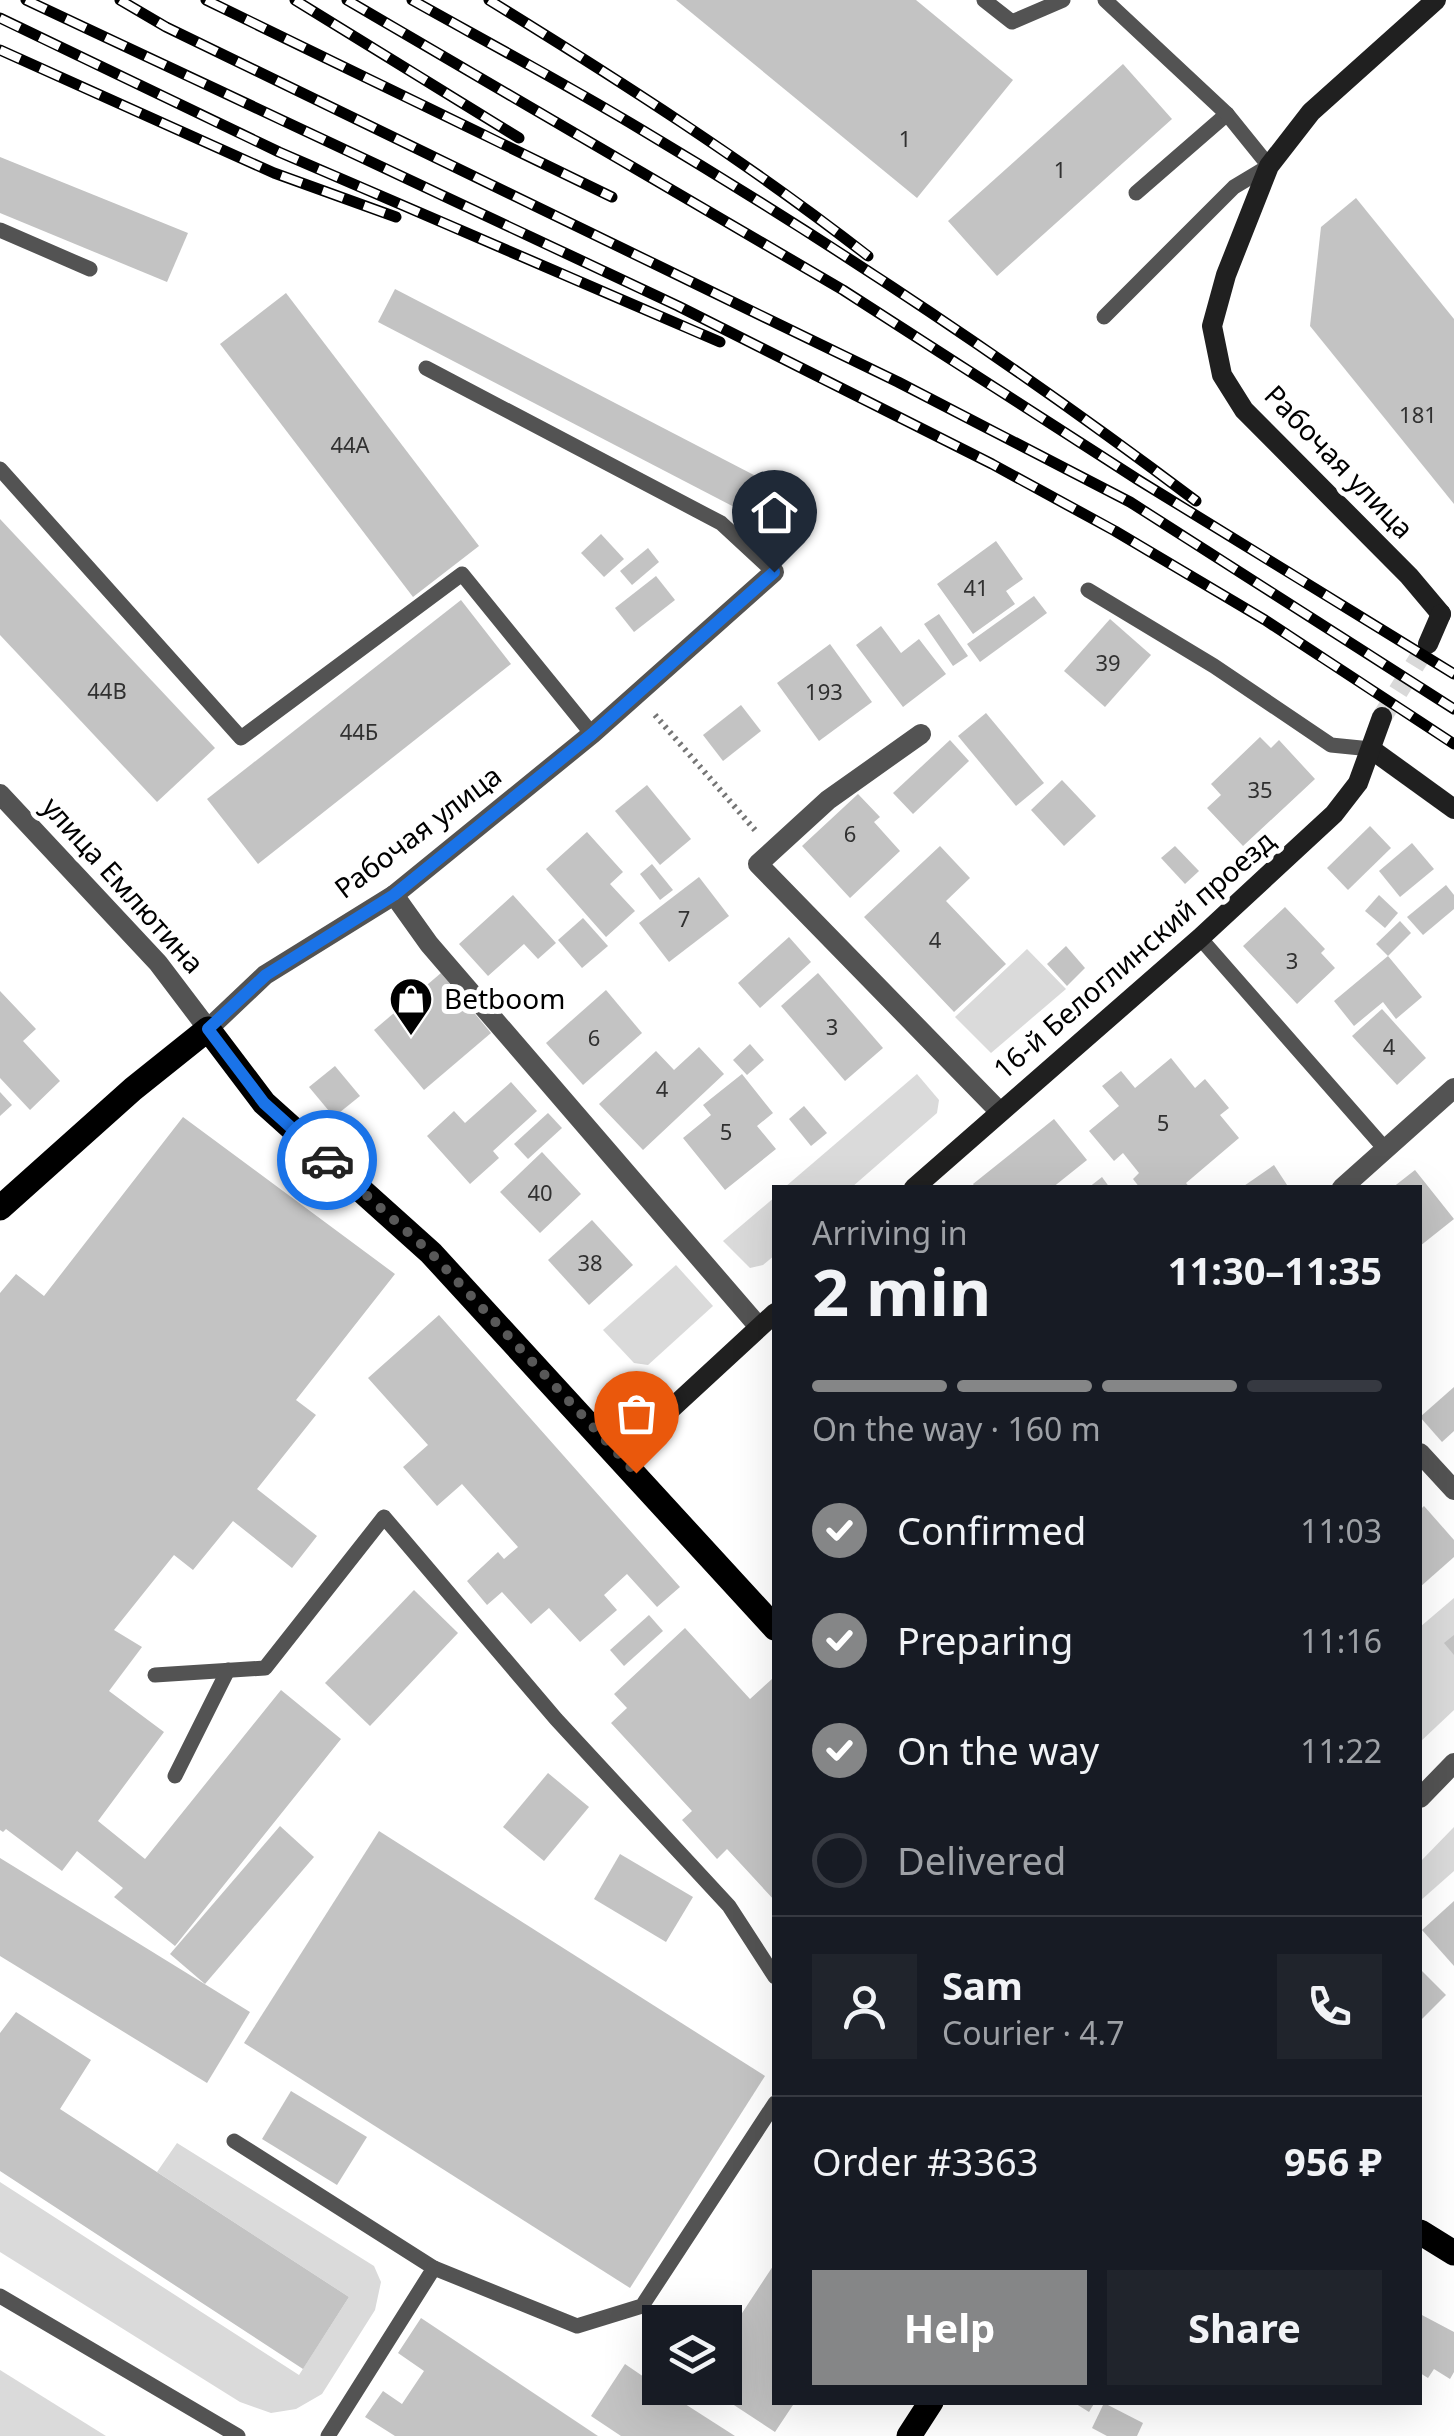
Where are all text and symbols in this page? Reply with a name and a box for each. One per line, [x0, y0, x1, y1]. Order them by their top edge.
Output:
house number: 1 [899, 123, 911, 153]
house number: 1 [1054, 154, 1066, 184]
street label: Рабочая улица [1257, 376, 1423, 546]
house number: 181 [1399, 399, 1437, 429]
house number: 44А [330, 429, 371, 459]
pin [732, 470, 817, 573]
icon: home [747, 485, 802, 540]
house number: 41 [963, 572, 989, 602]
house number: 39 [1095, 647, 1121, 677]
house number: 44В [87, 675, 127, 705]
house number: 193 [805, 676, 843, 706]
house number: 44Б [340, 716, 378, 746]
street label: Рабочая улица [326, 756, 509, 906]
house number: 35 [1247, 774, 1273, 804]
street label: улица Емлютина [34, 788, 213, 981]
house number: 6 [844, 818, 856, 848]
street label: 16-й Белоглинский проезд [985, 821, 1282, 1087]
house number: 7 [678, 903, 690, 933]
house number: 4 [929, 924, 942, 954]
house number: 3 [1286, 945, 1298, 975]
shop icon: Betboom [388, 976, 434, 1037]
place label: Betboom [444, 979, 565, 1017]
house number: 3 [826, 1011, 838, 1041]
house number: 6 [588, 1022, 600, 1052]
house number: 4 [1383, 1031, 1396, 1061]
house number: 4 [656, 1073, 669, 1103]
house number: 5 [1157, 1107, 1169, 1137]
courier [277, 1110, 377, 1210]
house number: 5 [720, 1116, 732, 1146]
icon: car [300, 1133, 355, 1188]
house number: 40 [527, 1177, 553, 1207]
text: Arriving in [812, 1211, 967, 1254]
text: 11:30–11:35 [1168, 1244, 1382, 1296]
house number: 38 [577, 1247, 603, 1277]
text: 2 min [812, 1247, 991, 1335]
pin [594, 1371, 679, 1474]
icon: bag [609, 1386, 664, 1441]
text: On the way · 160 m [812, 1407, 1101, 1450]
icon: check [812, 1503, 867, 1558]
text: Confirmed [897, 1504, 1086, 1556]
text: 11:03 [1300, 1509, 1382, 1552]
icon: check [812, 1613, 867, 1668]
text: Preparing [897, 1614, 1073, 1666]
text: 11:16 [1300, 1619, 1382, 1662]
icon: check [812, 1723, 867, 1778]
text: On the way [897, 1724, 1099, 1776]
text: 11:22 [1300, 1729, 1382, 1772]
text: Delivered [897, 1834, 1066, 1886]
button: person [812, 1954, 917, 2059]
button: phone [1277, 1954, 1382, 2059]
text: Sam [942, 1959, 1023, 2011]
text: Courier · 4.7 [942, 2011, 1125, 2054]
text: Order #3363 [812, 2135, 1038, 2187]
text: 956 ₽ [1284, 2135, 1382, 2187]
button: Help [812, 2270, 1087, 2385]
button: Share [1107, 2270, 1382, 2385]
map controls [642, 2305, 742, 2405]
button: layers [642, 2305, 742, 2405]

